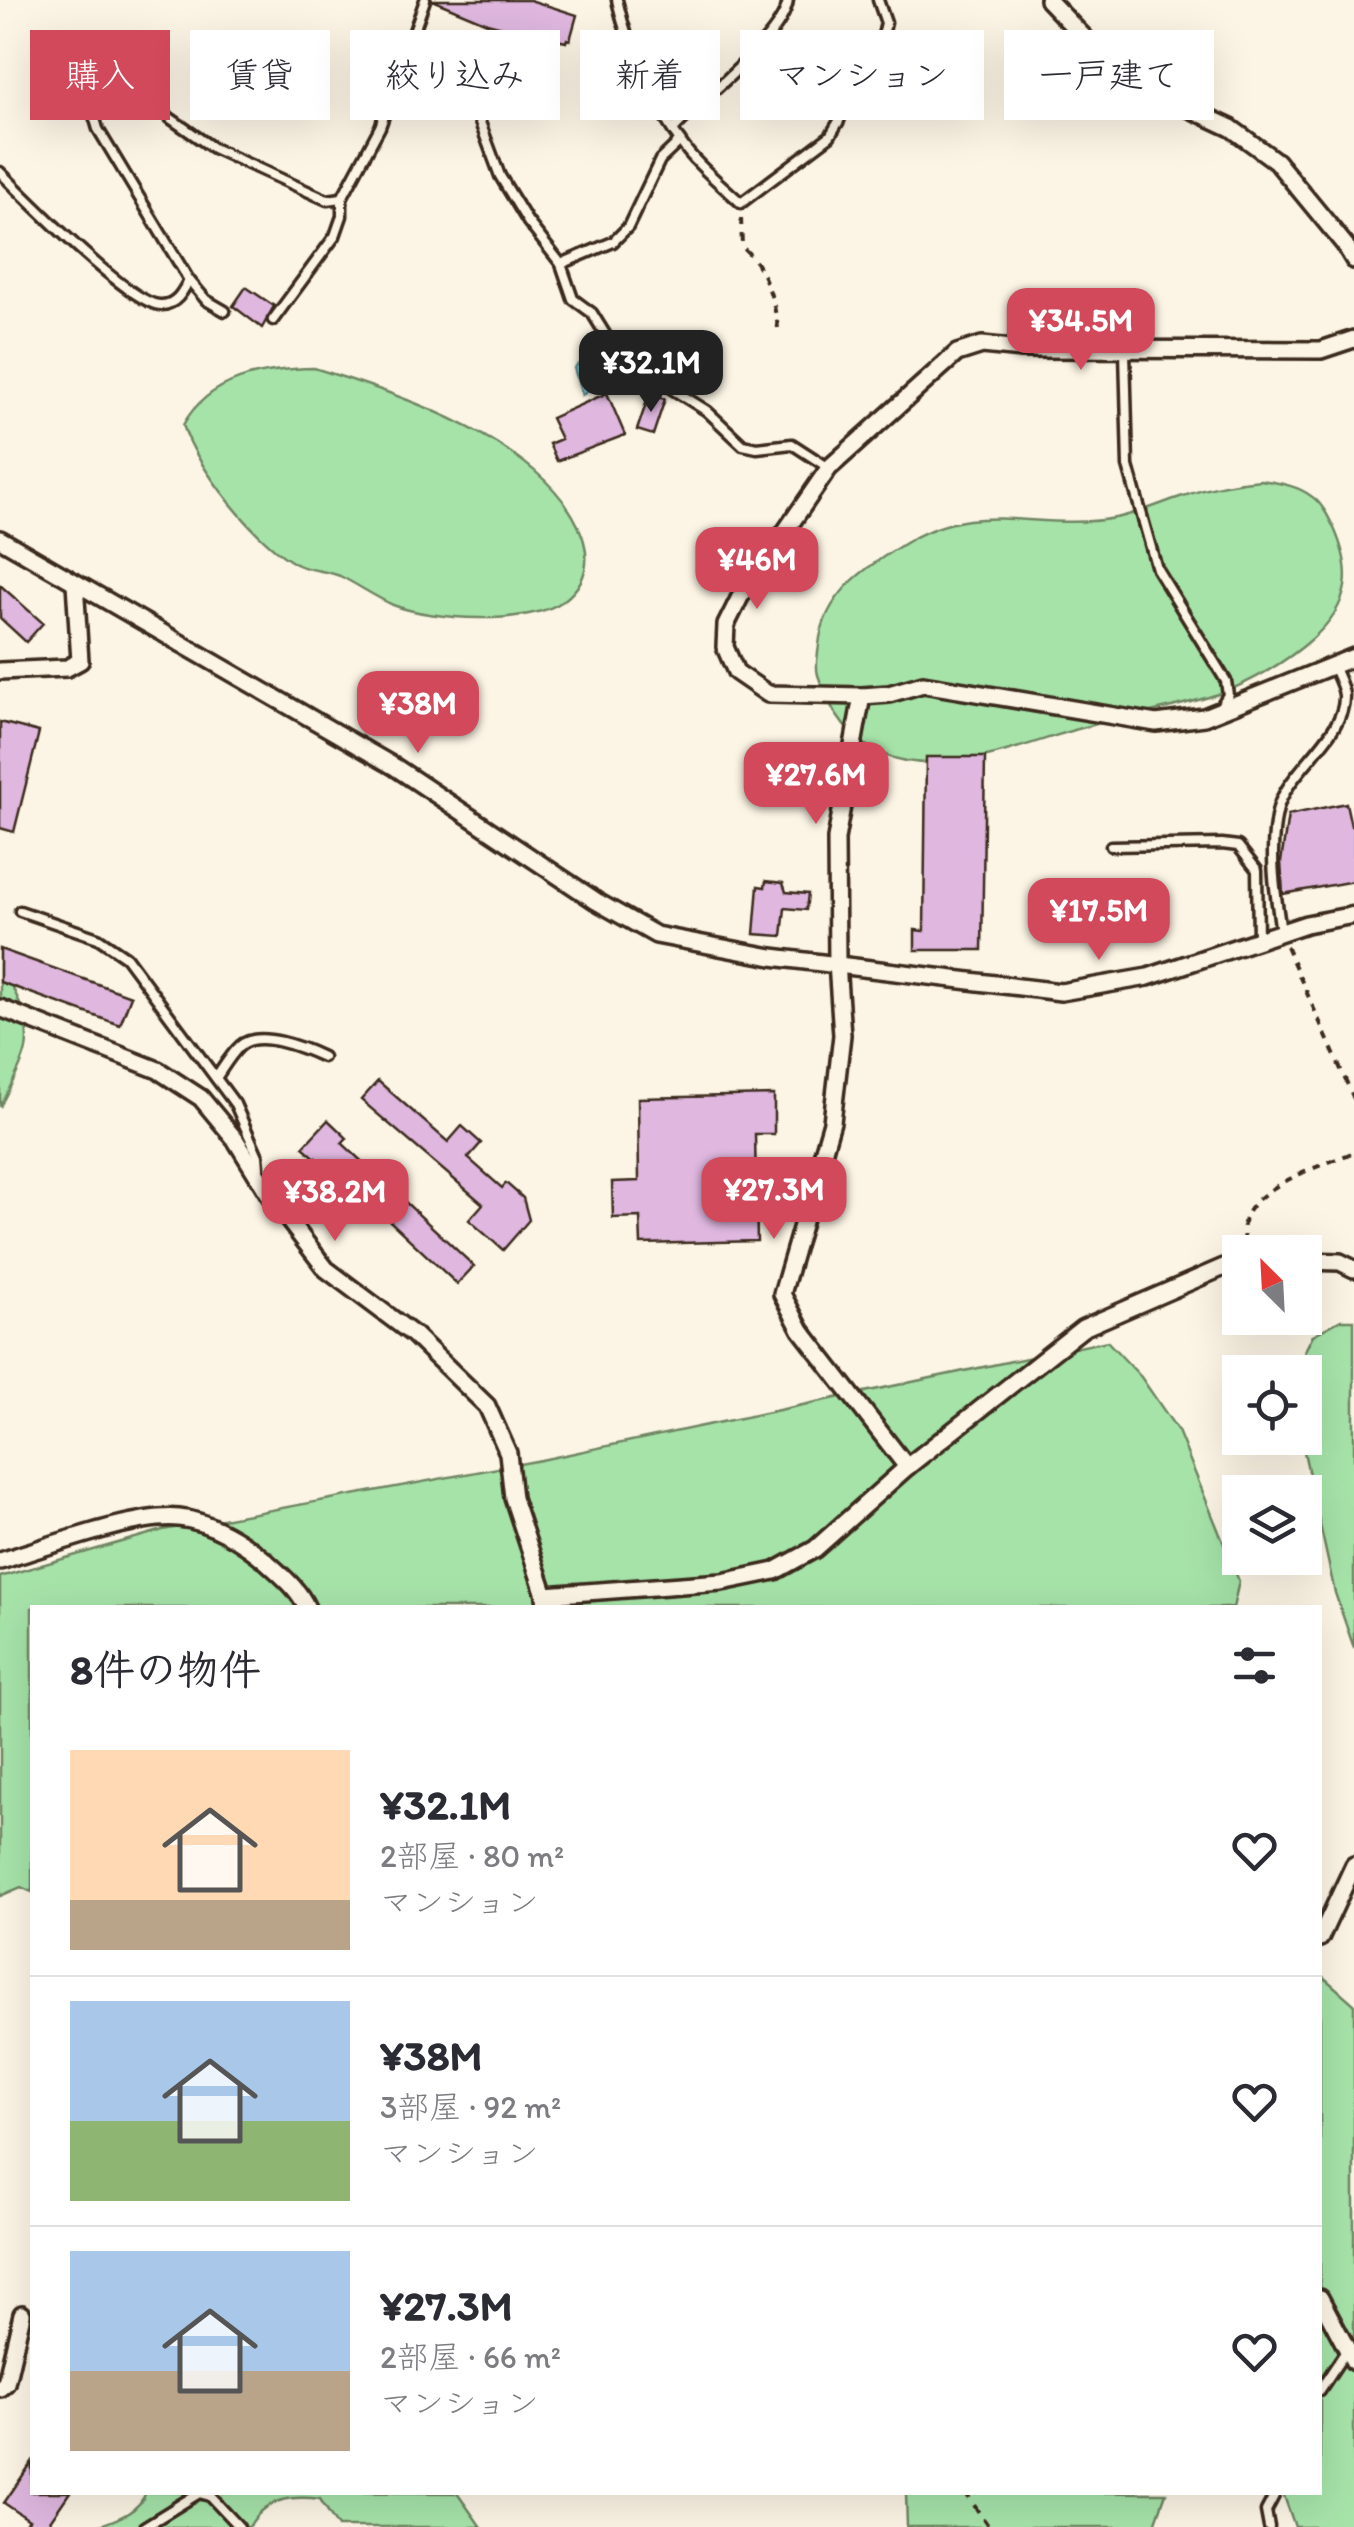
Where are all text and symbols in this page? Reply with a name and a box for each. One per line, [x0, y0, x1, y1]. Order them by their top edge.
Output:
chip: 購入 [30, 30, 170, 120]
chip: 賃貸 [190, 30, 330, 120]
chip: 絞り込み [350, 30, 560, 120]
chip: 新着 [580, 30, 720, 120]
chip: マンション [740, 30, 984, 120]
chip: 一戸建て [1004, 30, 1214, 120]
pin: ¥34.5M [1000, 288, 1162, 373]
text: ¥34.5M [1029, 301, 1133, 339]
pin: ¥32.1M [570, 330, 732, 415]
text: ¥32.1M [601, 343, 701, 381]
pin: ¥46M [698, 527, 816, 612]
text: ¥46M [717, 540, 797, 578]
pin: ¥38M [359, 671, 477, 756]
text: ¥38M [379, 684, 457, 722]
pin: ¥27.6M [735, 742, 897, 827]
text: ¥27.6M [766, 755, 866, 793]
pin: ¥17.5M [1018, 878, 1180, 963]
text: ¥17.5M [1050, 891, 1148, 929]
pin: ¥27.3M [693, 1157, 855, 1242]
pin: ¥38.2M [254, 1159, 416, 1244]
text: ¥27.3M [723, 1170, 825, 1208]
text: ¥38.2M [284, 1172, 386, 1210]
north arrow [1222, 1235, 1322, 1335]
map controls [1222, 1235, 1322, 1575]
button: locate [1222, 1355, 1322, 1455]
button: layers [1222, 1475, 1322, 1575]
icon: filters [1227, 1638, 1282, 1693]
text: 8件の物件 [70, 1644, 261, 1695]
text: ¥32.1M [380, 1779, 511, 1830]
icon: home [150, 1790, 270, 1910]
icon: heart [1227, 1823, 1282, 1878]
text: 2部屋 · 80 m² [380, 1837, 564, 1875]
text: マンション [380, 1883, 539, 1921]
text: ¥38M [380, 2030, 482, 2081]
icon: home [150, 2041, 270, 2161]
icon: heart [1227, 2074, 1282, 2129]
text: 3部屋 · 92 m² [380, 2088, 561, 2126]
text: マンション [380, 2134, 539, 2172]
text: ¥27.3M [380, 2280, 513, 2331]
icon: home [150, 2291, 270, 2411]
icon: heart [1227, 2324, 1282, 2379]
text: 2部屋 · 66 m² [380, 2338, 561, 2376]
text: マンション [380, 2384, 539, 2422]

